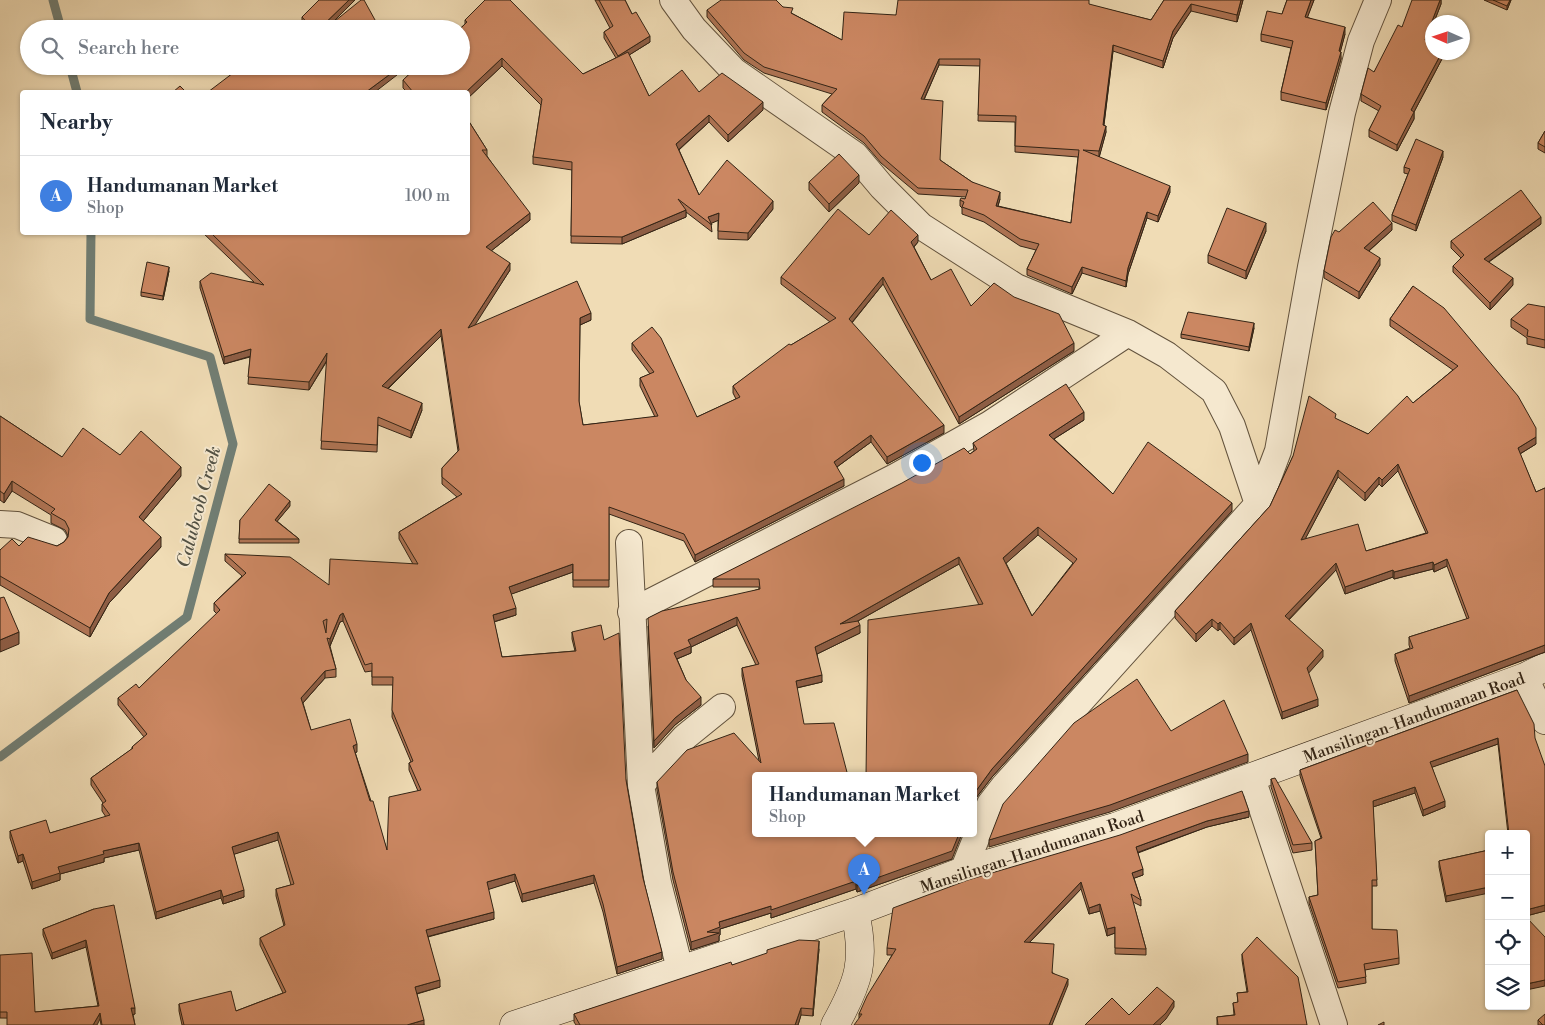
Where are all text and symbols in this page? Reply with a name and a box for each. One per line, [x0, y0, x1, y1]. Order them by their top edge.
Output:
north arrow [1425, 15, 1470, 60]
search box [20, 20, 470, 75]
icon: search [38, 34, 66, 62]
text: Search here [78, 36, 179, 60]
text: Nearby [40, 110, 113, 136]
text: Handumanan Market [87, 174, 278, 198]
text: A [50, 186, 62, 206]
text: 100 m [405, 186, 450, 206]
text: Shop [87, 198, 124, 218]
water label: Calubcob Creek [172, 444, 226, 570]
your location [909, 450, 935, 476]
street label: Mansilingan-Handumanan Road [1301, 669, 1527, 767]
popup [752, 772, 977, 837]
text: Handumanan Market [769, 783, 960, 807]
street label: Mansilingan-Handumanan Road [918, 806, 1146, 898]
text: Shop [769, 807, 806, 827]
map controls [1485, 830, 1530, 1010]
button: + [1485, 830, 1530, 875]
pin: A [848, 854, 880, 895]
button: − [1485, 875, 1530, 920]
button: locate [1485, 920, 1530, 965]
button: layers [1485, 965, 1530, 1010]

